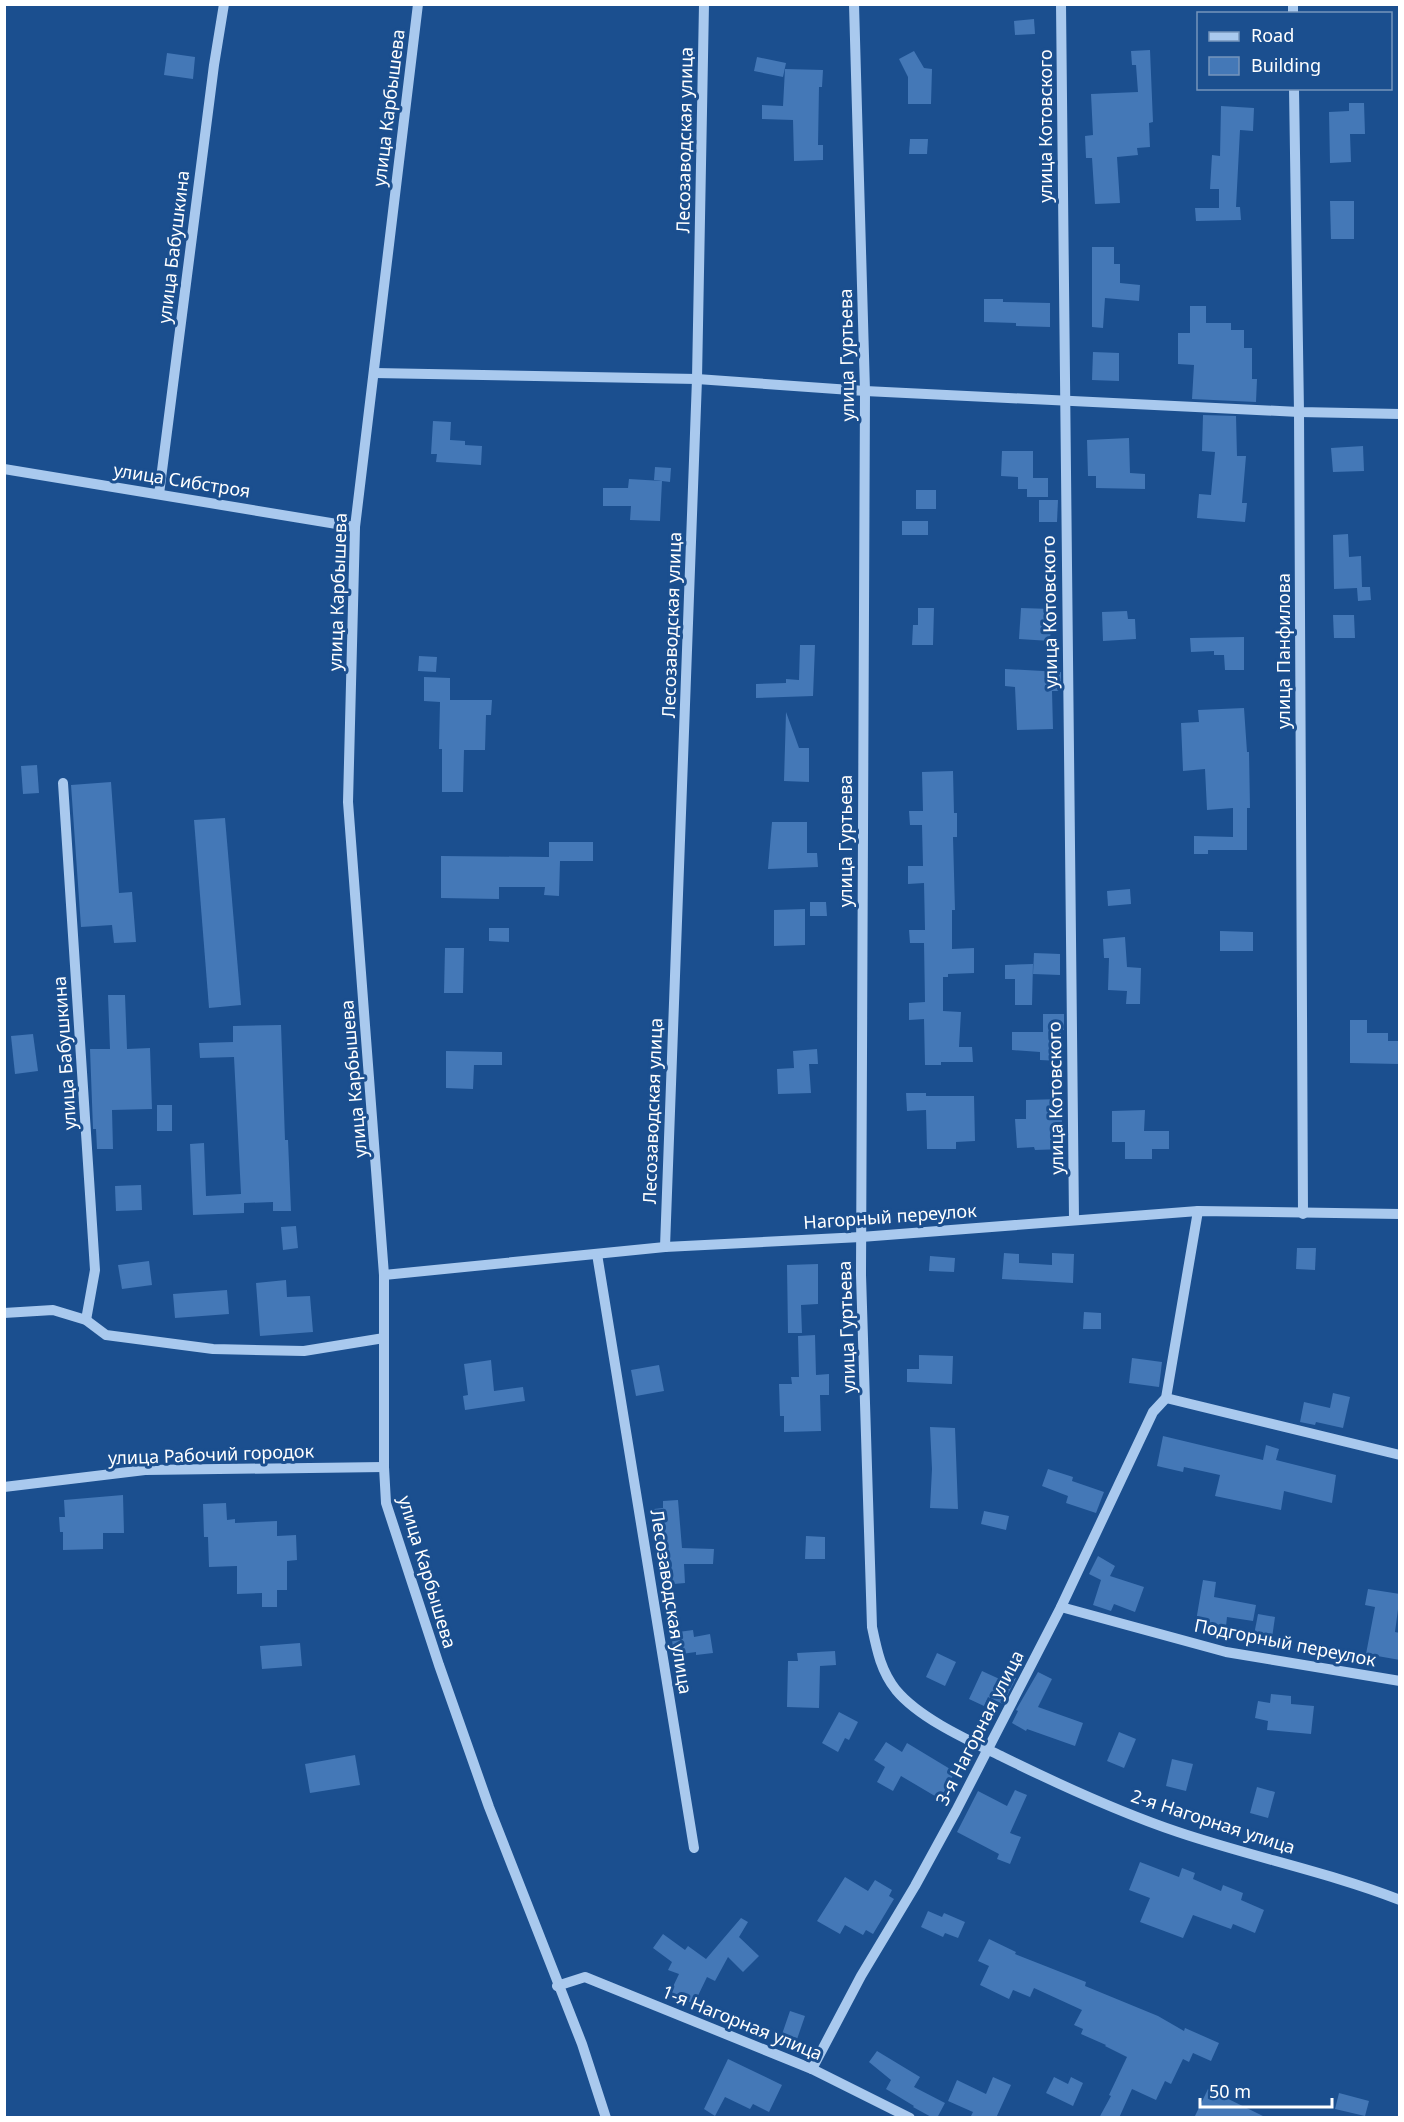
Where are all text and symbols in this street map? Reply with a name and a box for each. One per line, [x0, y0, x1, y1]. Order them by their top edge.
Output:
legend [1197, 12, 1392, 90]
text: Road [1251, 23, 1294, 47]
street label: улица Карбышева [366, 28, 410, 188]
street label: Лесозаводская улица [670, 47, 698, 233]
street label: улица Котовского [1033, 49, 1057, 203]
text: Building [1251, 53, 1321, 77]
street label: улица Бабушкина [152, 169, 194, 325]
street label: улица Гуртьева [833, 288, 859, 422]
street label: улица Сибстроя [112, 457, 252, 503]
street label: улица Карбышева [322, 512, 352, 671]
street label: Лесозаводская улица [656, 531, 686, 719]
street label: улица Котовского [1036, 535, 1062, 689]
street label: улица Панфилова [1271, 573, 1295, 729]
street label: улица Гуртьева [833, 775, 857, 907]
street label: улица Бабушкина [47, 975, 81, 1131]
street label: улица Карбышева [334, 999, 372, 1159]
street label: Лесозаводская улица [637, 1017, 667, 1205]
street label: улица Котовского [1042, 1021, 1068, 1175]
street label: Нагорный переулок [803, 1198, 978, 1234]
street label: улица Гуртьева [832, 1260, 860, 1394]
street label: улица Рабочий городок [108, 1438, 315, 1470]
street label: улица Карбышева [393, 1493, 463, 1651]
street label: Лесозаводская улица [646, 1508, 698, 1696]
street label: Подгорный переулок [1192, 1613, 1379, 1672]
street label: 3-я Нагорная улица [930, 1646, 1029, 1809]
street label: 2-я Нагорная улица [1128, 1783, 1298, 1859]
street label: 1-я Нагорная улица [659, 1979, 826, 2065]
scale bar [1200, 2071, 1332, 2109]
text: 50 m [1209, 2079, 1251, 2103]

